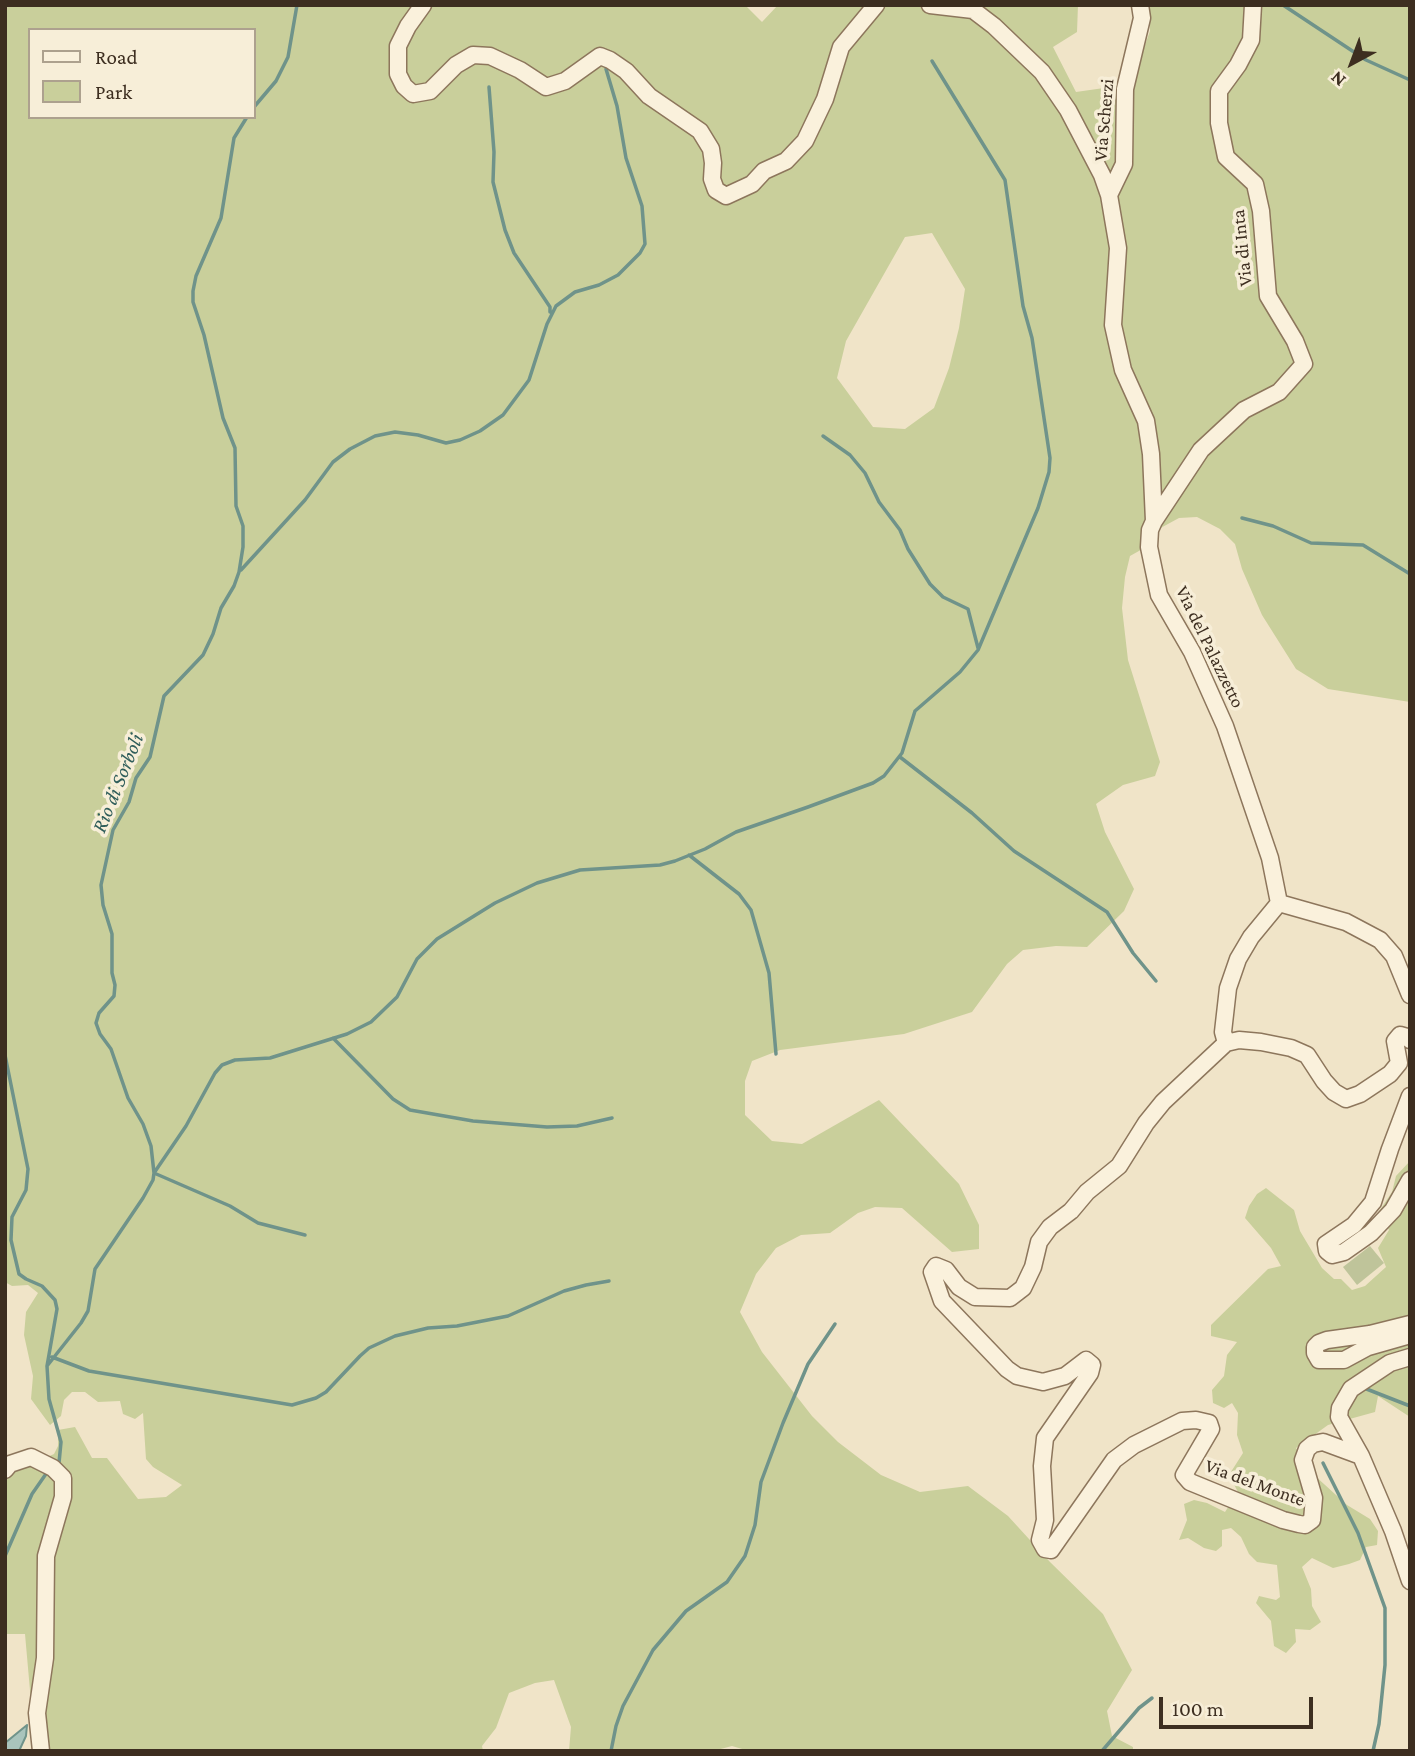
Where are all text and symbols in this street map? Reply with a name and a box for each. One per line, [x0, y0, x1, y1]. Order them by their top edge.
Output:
legend [28, 28, 256, 119]
north arrow [1317, 28, 1387, 98]
text: Road [95, 45, 138, 69]
text: N [1326, 67, 1350, 91]
street label: Via Scherzi [1089, 78, 1119, 162]
text: Park [95, 80, 132, 104]
street label: Via di Inta [1227, 208, 1257, 288]
street label: Via del Palazzetto [1171, 582, 1249, 712]
water label: Rio di Sorboli [87, 730, 149, 836]
street label: Via del Monte [1202, 1454, 1308, 1512]
scale bar [1163, 1682, 1317, 1726]
text: 100 m [1172, 1697, 1224, 1721]

